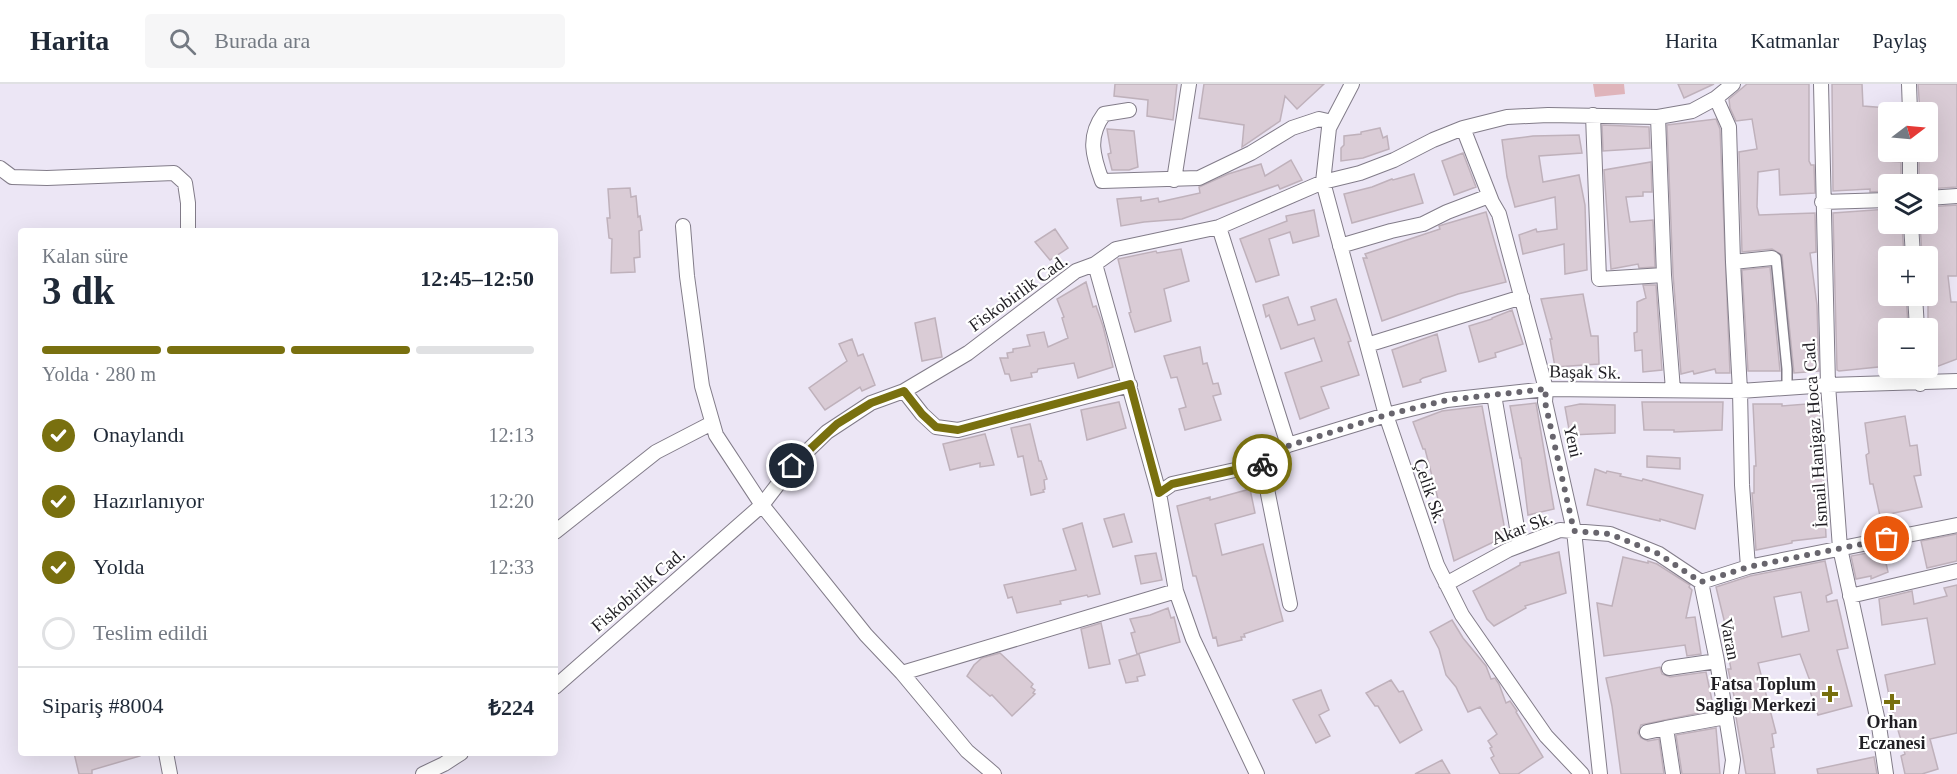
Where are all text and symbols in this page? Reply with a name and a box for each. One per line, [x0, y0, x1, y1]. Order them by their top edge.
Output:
search box [145, 14, 565, 68]
text: Harita [30, 25, 109, 56]
icon: search [166, 25, 199, 58]
text: Burada ara [214, 28, 310, 53]
text: Harita [1665, 29, 1718, 53]
text: Katmanlar [1751, 29, 1839, 53]
text: Paylaş [1872, 29, 1927, 53]
north arrow [1878, 102, 1938, 162]
map controls [1878, 102, 1938, 378]
button: layers [1878, 174, 1938, 234]
text: Kalan süre [42, 245, 128, 267]
button: + [1878, 246, 1938, 306]
street label: Fiskobirlik Cad. [965, 251, 1071, 335]
text: 12:45–12:50 [420, 266, 534, 291]
text: 3 dk [42, 269, 115, 312]
button: − [1878, 318, 1938, 378]
street label: İsmail Hanigaz Hoca Cad. [1798, 338, 1832, 528]
street label: Başak Sk. [1549, 361, 1621, 383]
text: Yolda · 280 m [42, 363, 156, 385]
icon: check [42, 419, 75, 452]
text: Onaylandı [93, 422, 185, 447]
street label: Yeni [1560, 423, 1586, 459]
text: 12:13 [488, 424, 534, 446]
courier [1232, 434, 1292, 494]
pin [766, 440, 817, 491]
icon: bike [1246, 448, 1279, 481]
icon: home [775, 449, 808, 482]
street label: Çelik Sk. [1410, 456, 1450, 526]
icon: check [42, 485, 75, 518]
text: Hazırlanıyor [93, 488, 204, 513]
text: 12:20 [488, 490, 534, 512]
street label: Akar Sk. [1489, 507, 1555, 549]
pin [1861, 513, 1912, 564]
icon: bag [1870, 522, 1903, 555]
street label: Fiskobirlik Cad. [587, 544, 689, 636]
icon: check [42, 551, 75, 584]
text: Yolda [93, 554, 145, 579]
text: 12:33 [488, 556, 534, 578]
street label: Varan [1716, 616, 1744, 662]
text: Teslim edildi [93, 620, 208, 645]
place label: Fatsa Toplum Sağlığı Merkezi [1696, 674, 1816, 715]
marker: Fatsa Toplum Sağlığı Merkezi [1821, 685, 1839, 703]
text: Sipariş #8004 [42, 693, 164, 718]
text: ₺224 [488, 695, 534, 720]
marker: Orhan Eczanesi [1885, 695, 1899, 709]
place label: Orhan Eczanesi [1859, 712, 1926, 753]

